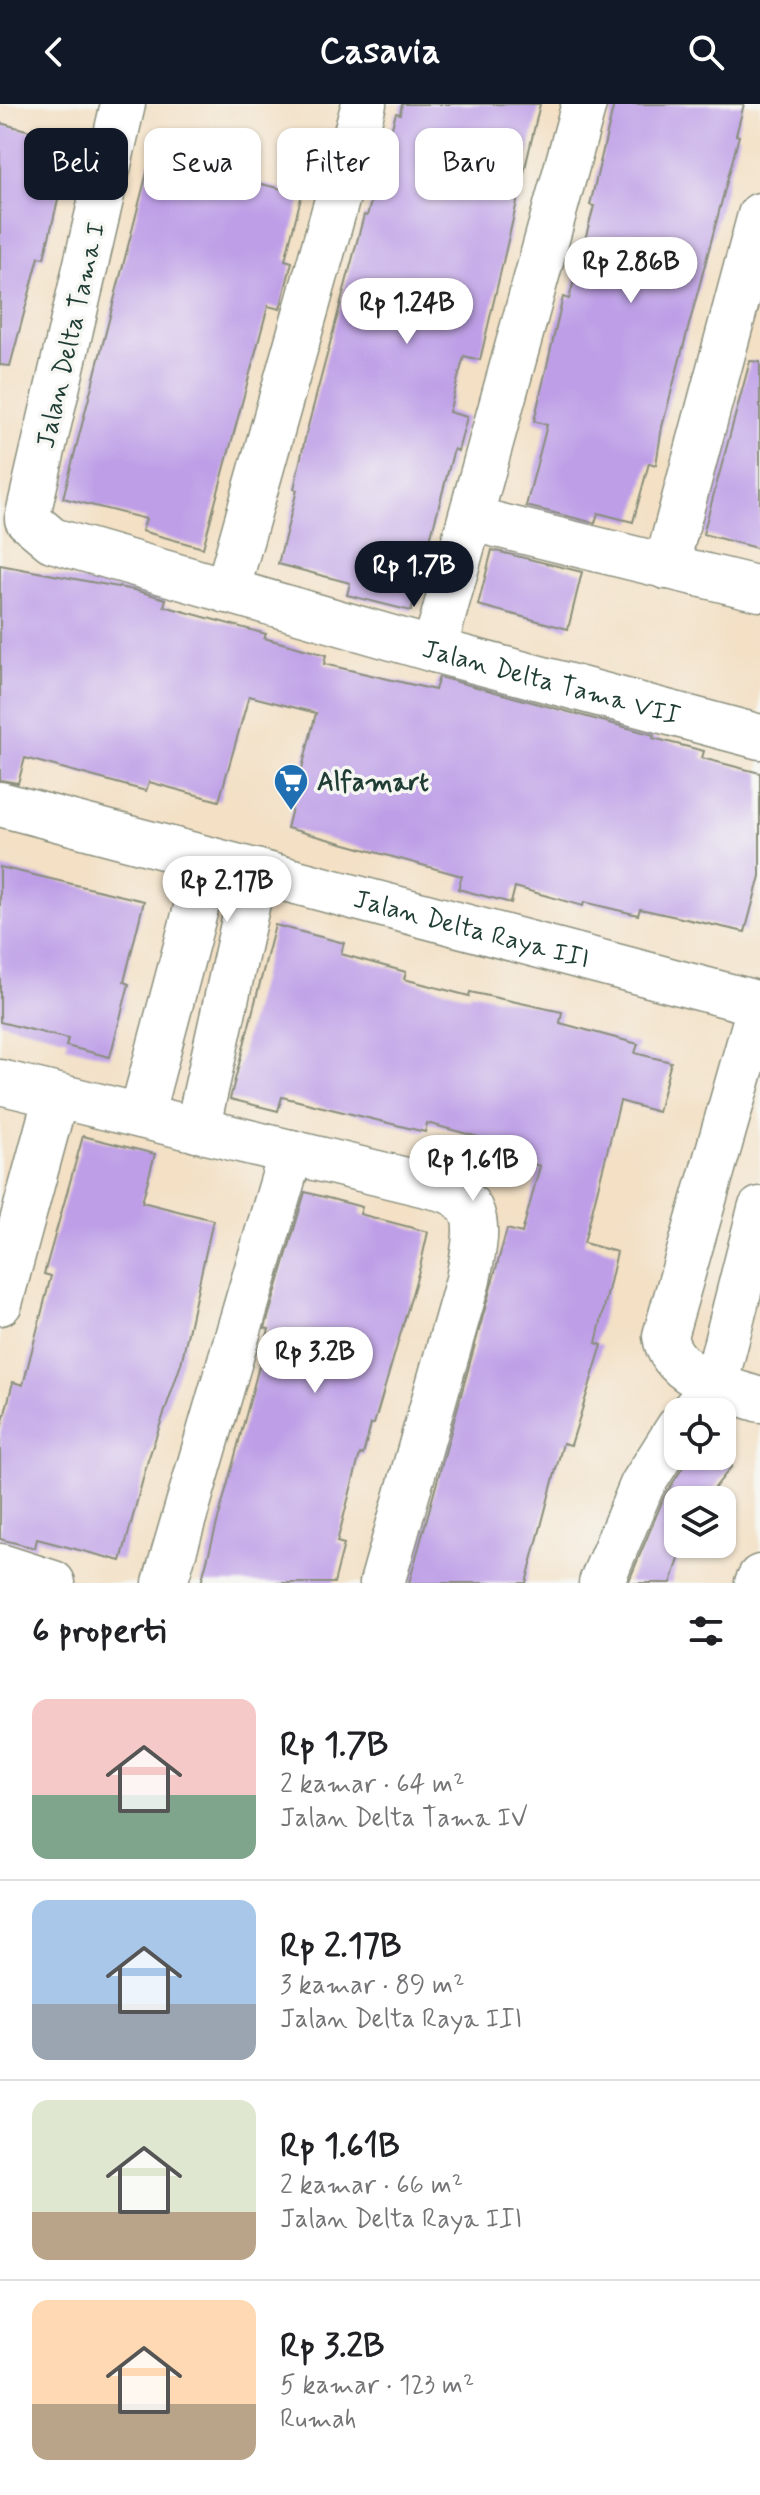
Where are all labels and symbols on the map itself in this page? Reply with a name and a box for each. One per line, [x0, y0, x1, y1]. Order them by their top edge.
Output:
street label: Jalan Delta Tama I [29, 219, 114, 452]
pin: Rp 2.86B [548, 237, 714, 305]
pin: Rp 1.24B [324, 278, 490, 346]
pin: Rp 1.7B [340, 541, 488, 609]
street label: Jalan Delta Tama VII [418, 633, 684, 734]
supermarket icon: Alfamart [272, 762, 310, 812]
place label: Alfamart [317, 766, 429, 800]
pin: Rp 2.17B [144, 856, 310, 924]
street label: Jalan Delta Raya III [350, 883, 593, 977]
pin: Rp 1.61B [390, 1135, 556, 1203]
pin: Rp 3.2B [241, 1327, 389, 1395]

